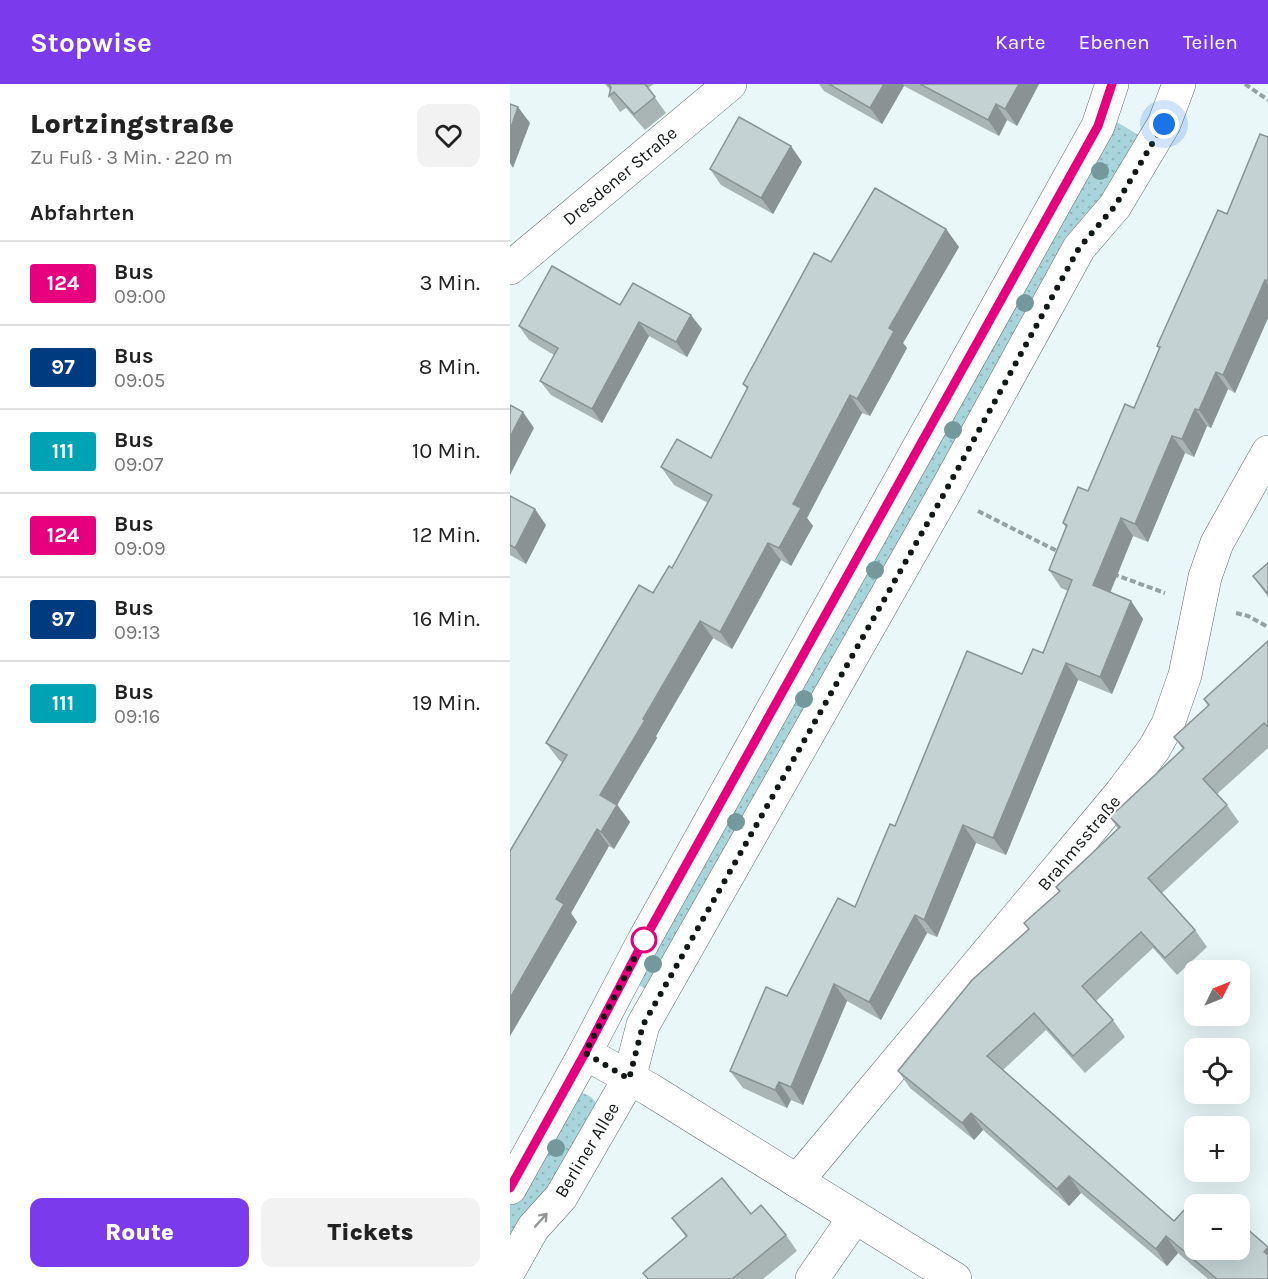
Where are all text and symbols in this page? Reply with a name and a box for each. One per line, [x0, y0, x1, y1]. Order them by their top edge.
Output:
text: Stopwise [30, 26, 152, 59]
text: Karte [995, 30, 1046, 54]
text: Ebenen [1079, 30, 1150, 54]
text: Teilen [1183, 30, 1238, 54]
button: heart [417, 104, 480, 167]
text: Lortzingstraße [30, 107, 234, 140]
your location [1149, 109, 1179, 139]
street label: Dresdener Straße [558, 122, 682, 230]
text: Zu Fuß · 3 Min. · 220 m [30, 146, 233, 169]
text: Abfahrten [30, 200, 135, 226]
text: Bus [114, 259, 154, 285]
text: 3 Min. [419, 270, 480, 296]
text: 124 [47, 271, 79, 295]
text: 09:00 [114, 285, 166, 308]
text: Bus [114, 343, 154, 369]
text: 8 Min. [419, 354, 480, 380]
text: 97 [51, 355, 75, 379]
text: 09:05 [114, 369, 165, 392]
text: Bus [114, 427, 154, 453]
text: 10 Min. [412, 438, 480, 464]
text: 111 [52, 439, 74, 463]
text: 09:07 [114, 453, 163, 476]
text: Bus [114, 511, 154, 537]
text: 12 Min. [412, 522, 480, 548]
text: 124 [47, 523, 79, 547]
text: 09:09 [114, 537, 166, 560]
text: Bus [114, 595, 154, 621]
text: 16 Min. [413, 606, 480, 632]
text: 97 [51, 607, 75, 631]
text: 09:13 [114, 621, 161, 644]
text: Bus [114, 679, 154, 705]
text: 19 Min. [412, 690, 480, 716]
text: 111 [52, 691, 74, 715]
text: 09:16 [114, 705, 160, 728]
street label: Brahmsstraße [1033, 791, 1125, 895]
unlabelled marker [631, 927, 657, 953]
north arrow [1184, 960, 1250, 1026]
map controls [1184, 960, 1250, 1260]
button: locate [1184, 1038, 1250, 1104]
street label: Berliner Allee [550, 1098, 624, 1202]
button: + [1184, 1116, 1250, 1182]
button: − [1184, 1194, 1250, 1260]
button: Route [30, 1198, 249, 1267]
button: Tickets [261, 1198, 480, 1267]
one-way arrow [534, 1212, 548, 1227]

